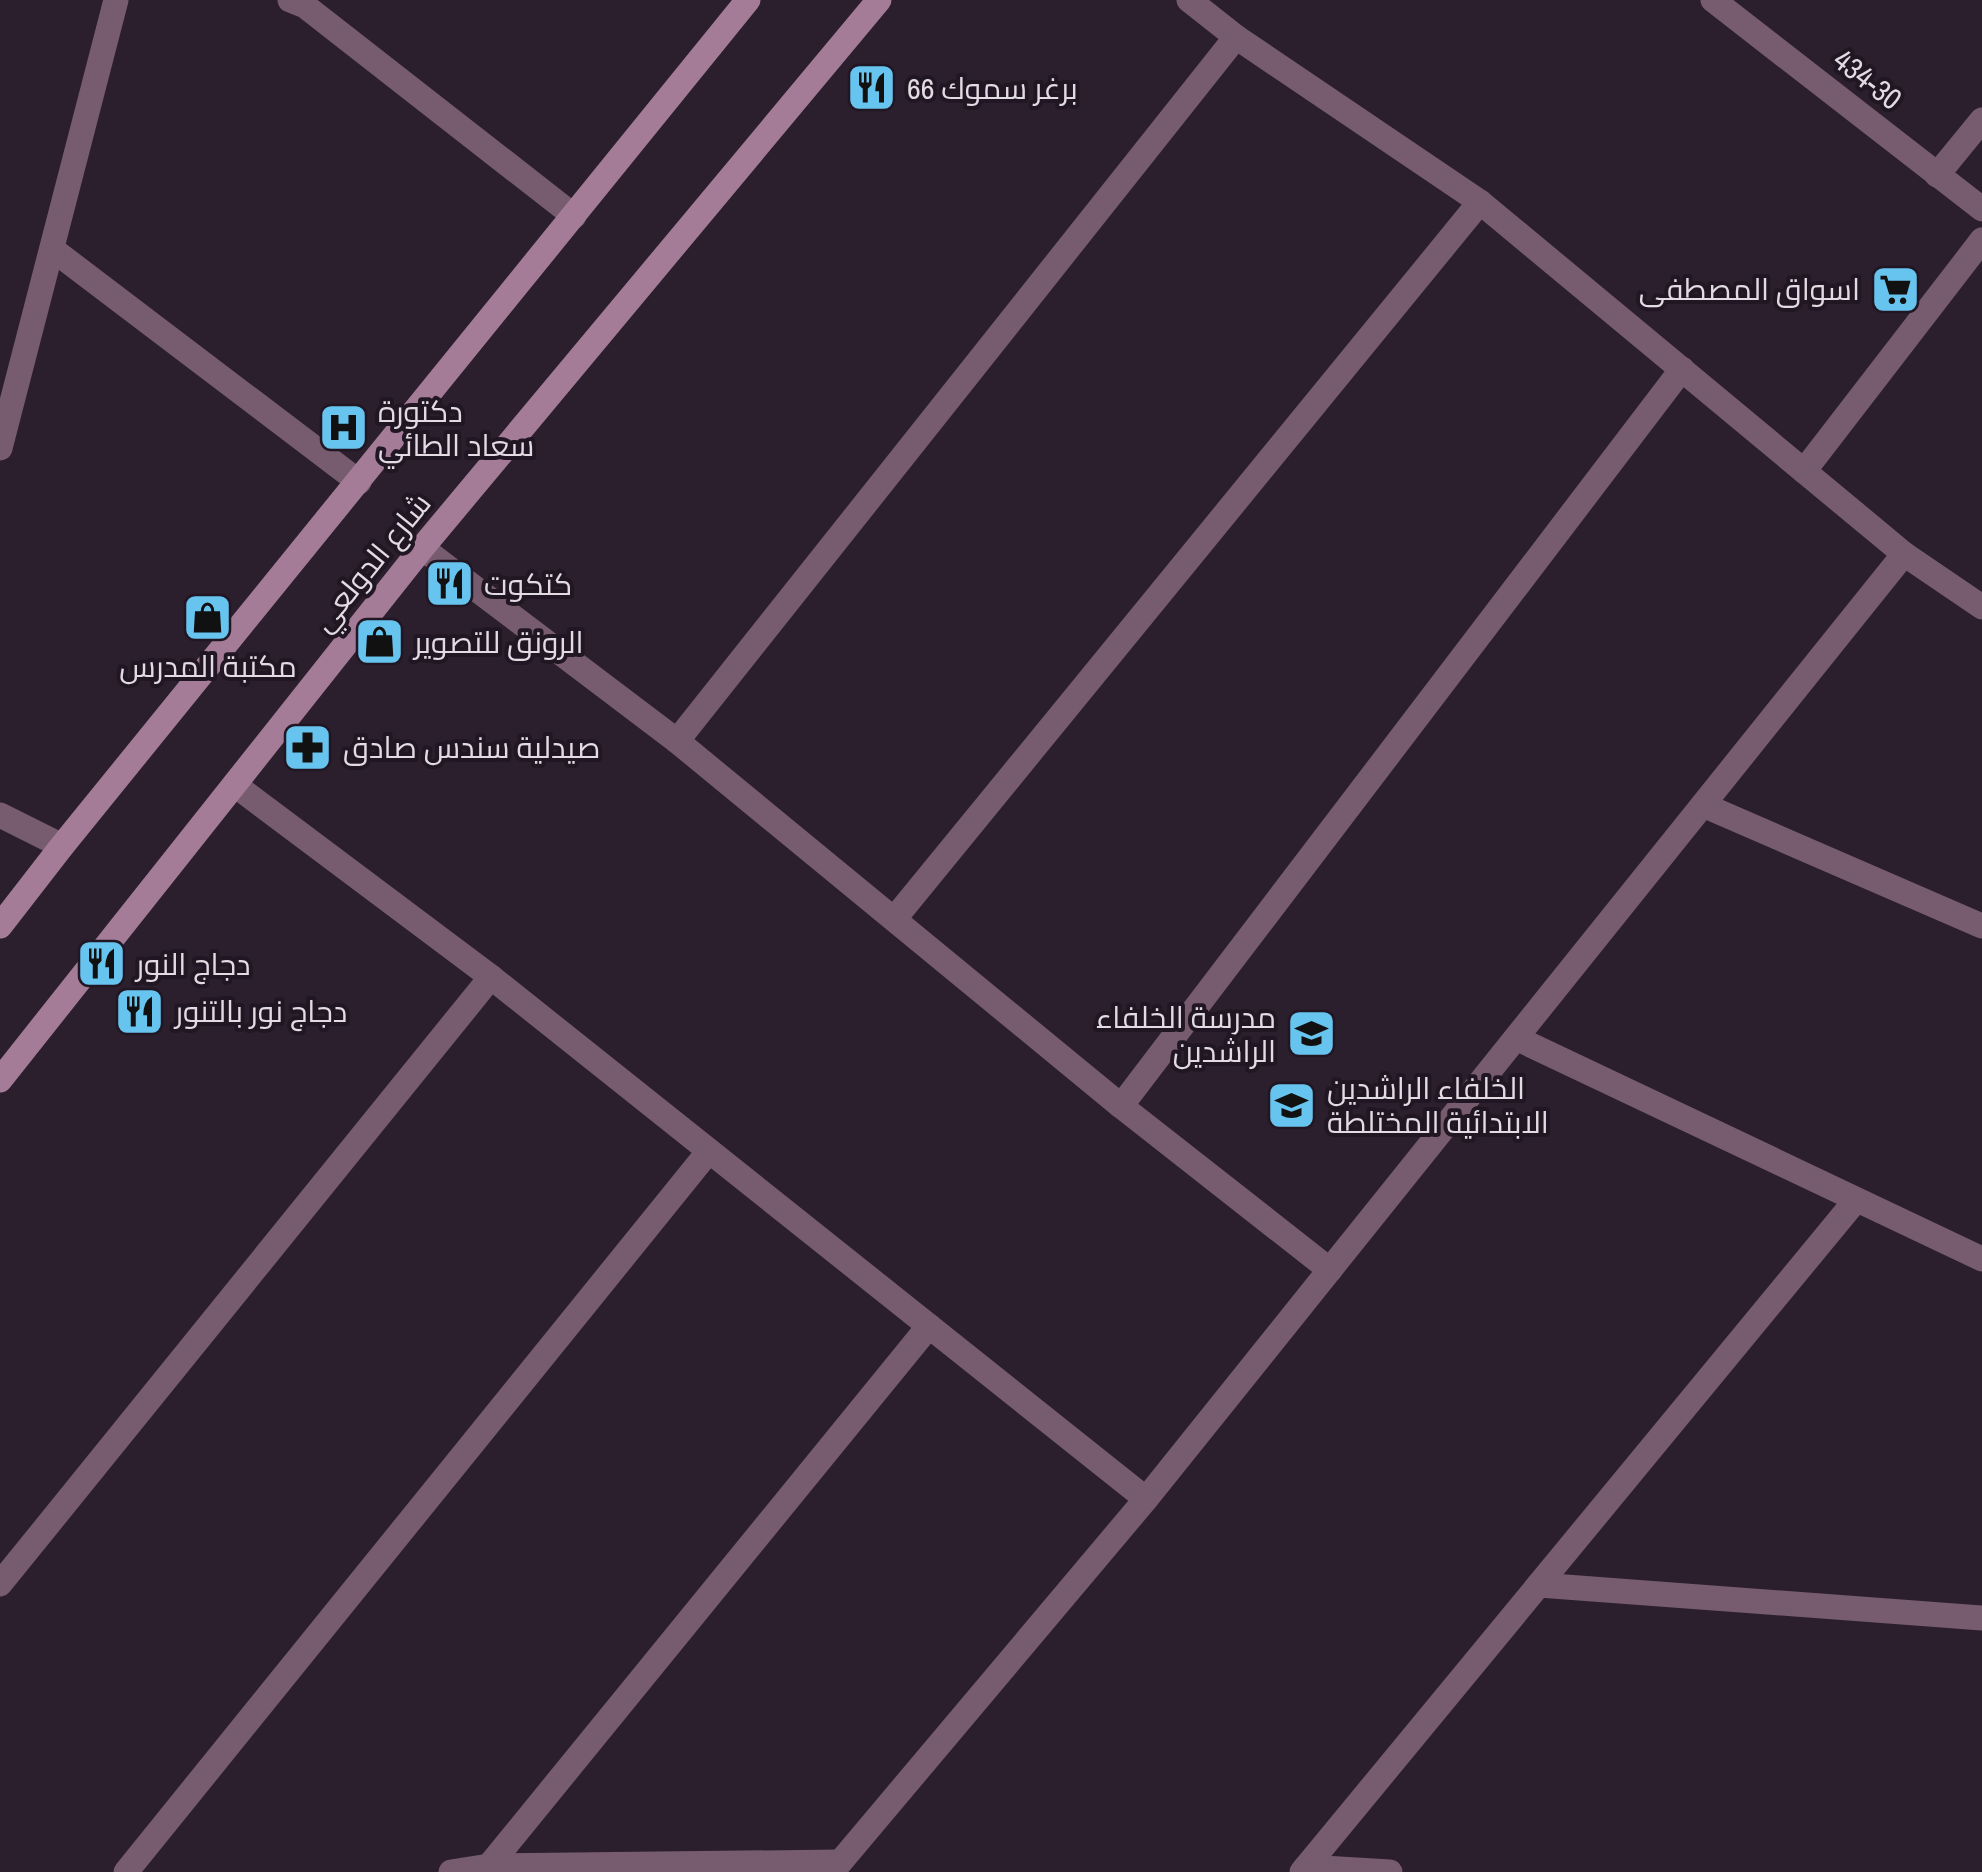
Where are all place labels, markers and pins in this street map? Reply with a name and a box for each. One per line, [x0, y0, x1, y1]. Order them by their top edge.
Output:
restaurant icon: برغر سموك 66 [846, 62, 898, 114]
place label: برغر سموك 66 [907, 68, 1078, 108]
supermarket icon: اسواق المصطفى [1869, 263, 1921, 315]
place label: اسواق المصطفى [1639, 269, 1860, 309]
place label: دكتورة سعاد الطائي [378, 391, 534, 469]
hospital icon: دكتورة سعاد الطائي [317, 402, 369, 454]
restaurant icon: كتكوت [423, 558, 475, 610]
place label: كتكوت [484, 564, 572, 604]
shop icon: مكتبة المدرس [182, 591, 234, 643]
shop icon: الرونق للتصوير [353, 616, 405, 668]
place label: الرونق للتصوير [412, 622, 584, 662]
place label: مكتبة المدرس [119, 646, 297, 686]
pharmacy icon: صيدلية سندس صادق [282, 721, 334, 773]
place label: صيدلية سندس صادق [343, 727, 600, 767]
restaurant icon: دجاج النور [75, 938, 127, 990]
place label: دجاج النور [134, 944, 251, 985]
restaurant icon: دجاج نور بالتنور [114, 985, 166, 1037]
place label: دجاج نور بالتنور [173, 991, 347, 1032]
place label: مدرسة الخلفاء الراشدين [1096, 997, 1276, 1071]
school or university icon: مدرسة الخلفاء الراشدين [1285, 1008, 1337, 1060]
place label: الخلفاء الراشدين الابتدائية المختلطة [1327, 1068, 1549, 1142]
school or university icon: الخلفاء الراشدين الابتدائية المختلطة [1266, 1079, 1318, 1131]

